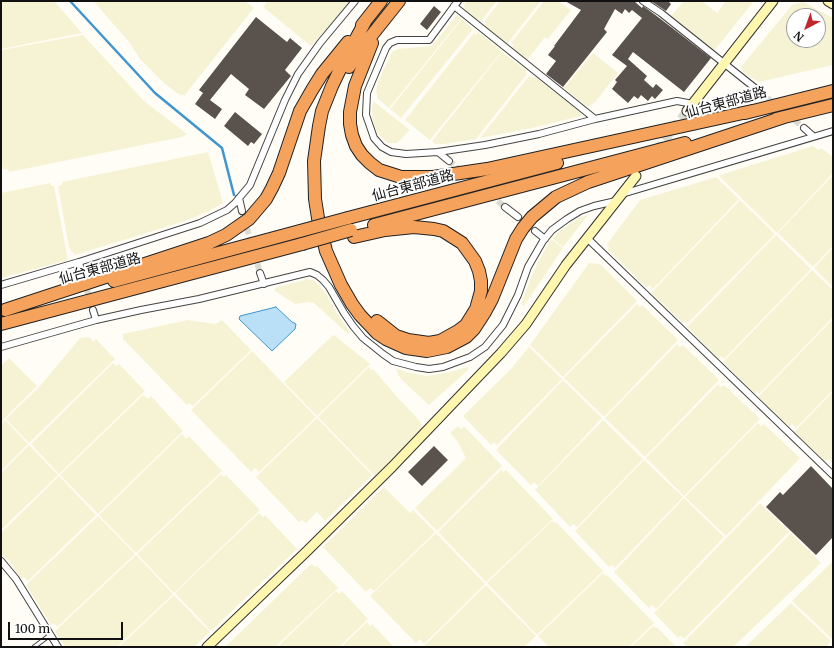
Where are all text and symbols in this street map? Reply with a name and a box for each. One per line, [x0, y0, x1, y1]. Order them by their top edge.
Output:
north arrow [786, 8, 826, 48]
text: N [791, 28, 807, 44]
street label: 仙台東部道路 [683, 84, 769, 122]
street label: 仙台東部道路 [370, 167, 456, 205]
street label: 仙台東部道路 [57, 250, 143, 288]
scale bar [10, 614, 125, 640]
text: 100 m [15, 621, 50, 636]

